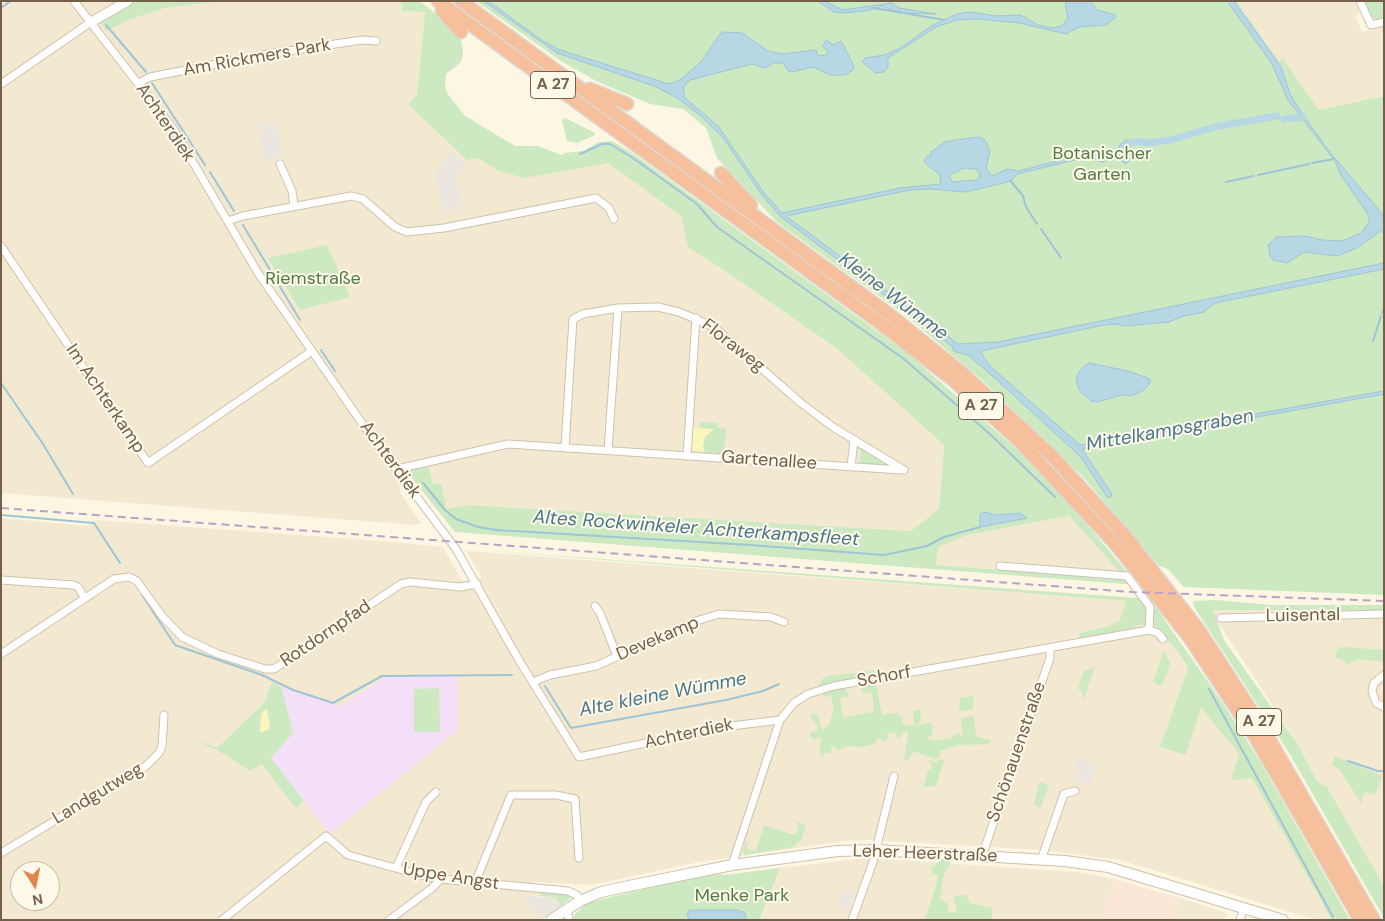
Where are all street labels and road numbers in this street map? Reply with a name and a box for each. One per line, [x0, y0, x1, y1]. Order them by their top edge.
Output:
street label: Am Rickmers Park [182, 34, 332, 82]
road number: A 27 [530, 72, 576, 98]
street label: Achterdiek [131, 80, 199, 166]
street label: Floraweg [697, 315, 769, 377]
street label: Im Achterkamp [61, 340, 149, 458]
road number: A 27 [958, 392, 1004, 420]
street label: Achterdiek [355, 417, 425, 503]
street label: Gartenallee [721, 447, 817, 475]
street label: Rotdornpfad [277, 596, 375, 672]
street label: Luisental [1266, 605, 1340, 627]
street label: Devekamp [613, 612, 703, 666]
street label: Schorf [855, 662, 913, 692]
street label: Schönauenstraße [983, 679, 1051, 825]
road number: A 27 [1236, 709, 1282, 736]
street label: Achterdiek [643, 714, 735, 754]
street label: Landgutweg [49, 758, 147, 830]
street label: Leher Heerstraße [852, 841, 998, 867]
street label: Uppe Angst [401, 859, 501, 895]

